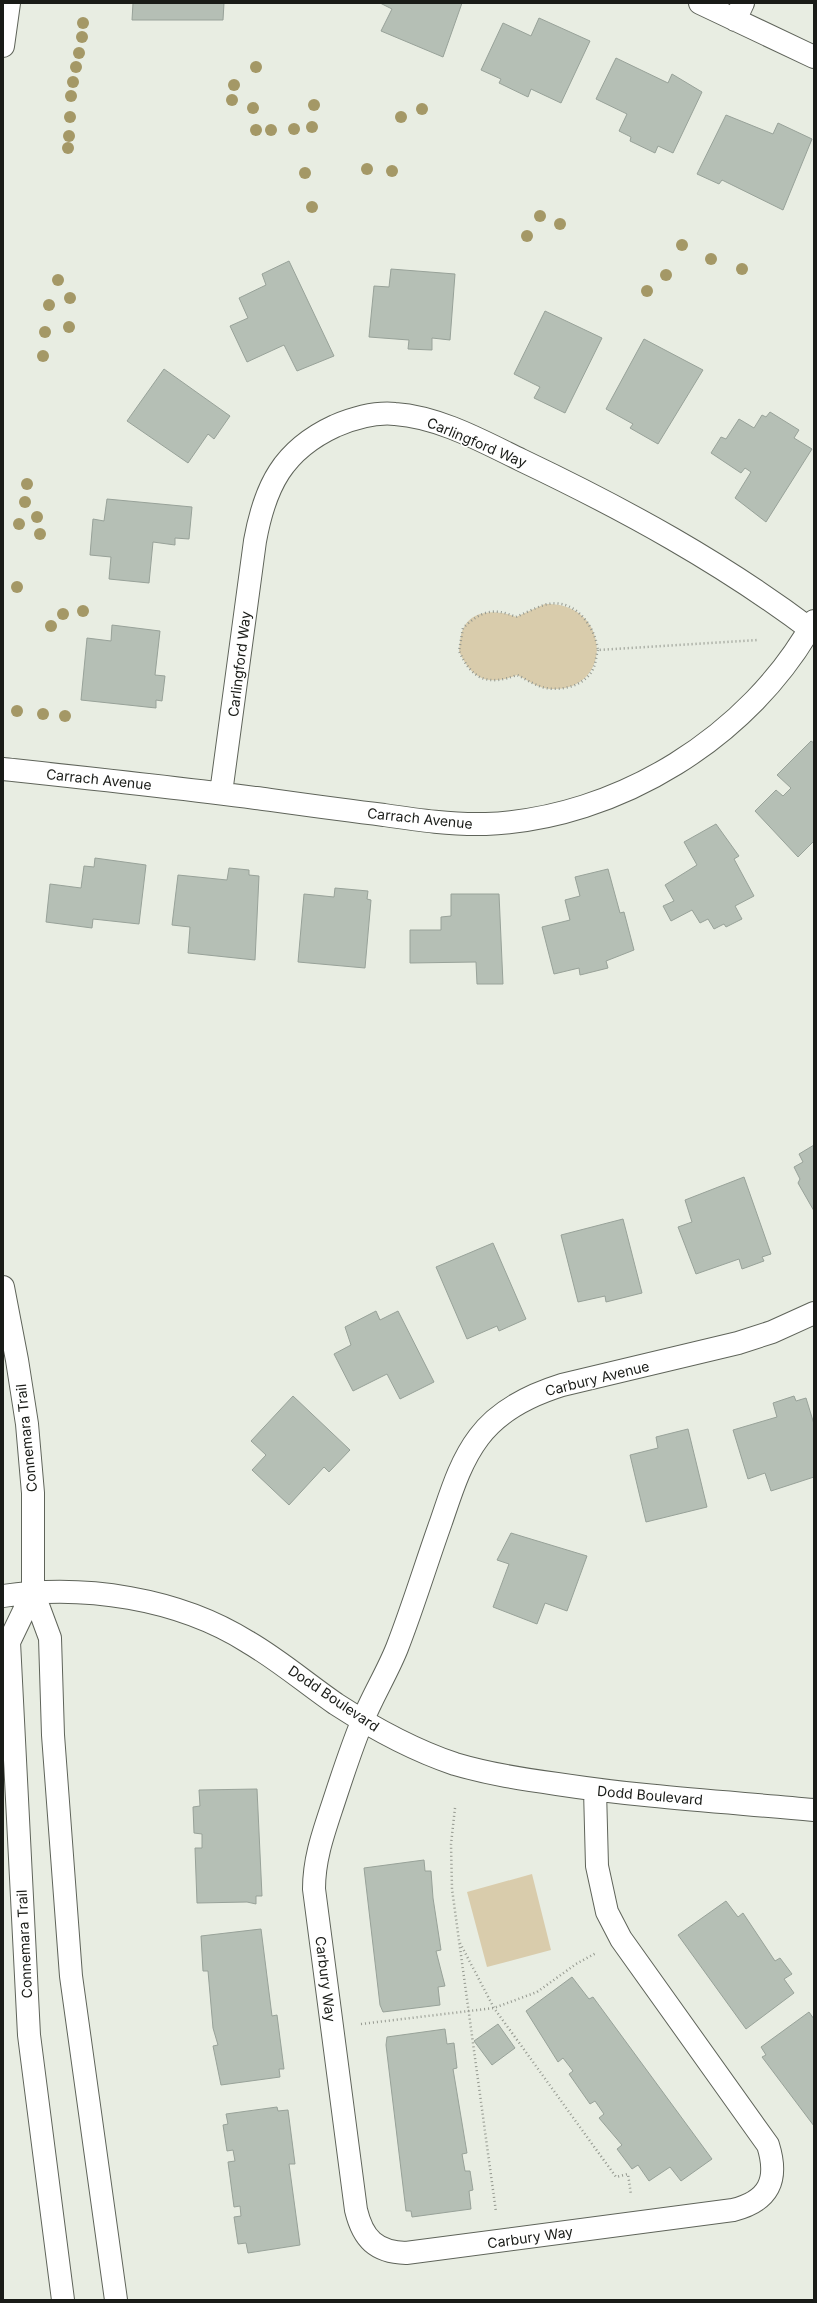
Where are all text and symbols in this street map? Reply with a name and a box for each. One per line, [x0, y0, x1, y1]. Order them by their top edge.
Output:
street label: Carlingford Way [425, 413, 529, 471]
street label: Carlingford Way [224, 610, 254, 718]
street label: Carrach Avenue [45, 765, 153, 793]
street label: Carrach Avenue [366, 804, 474, 832]
street label: Carbury Avenue [543, 1357, 651, 1399]
street label: Connemara Trail [12, 1383, 40, 1493]
street label: Dodd Boulevard [285, 1661, 383, 1735]
street label: Dodd Boulevard [596, 1782, 704, 1808]
street label: Connemara Trail [13, 1889, 35, 1999]
street label: Carbury Way [312, 1935, 340, 2023]
street label: Carbury Way [486, 2223, 574, 2251]

